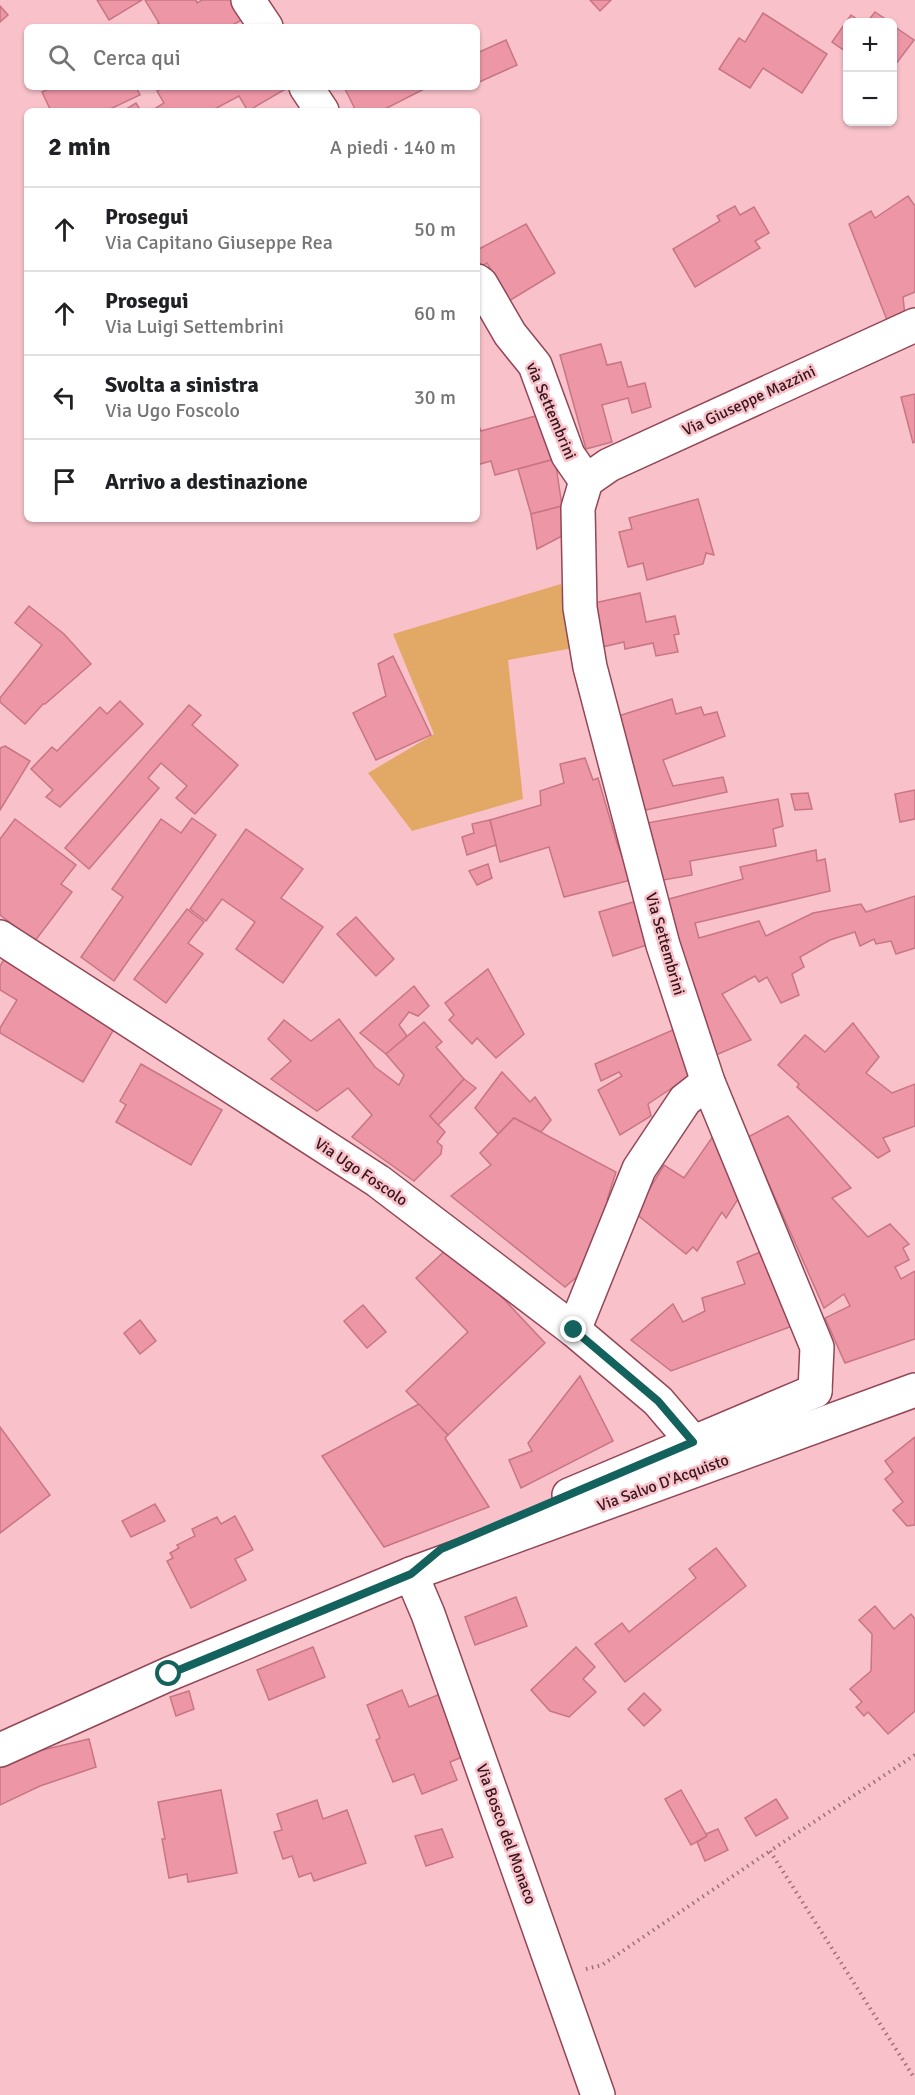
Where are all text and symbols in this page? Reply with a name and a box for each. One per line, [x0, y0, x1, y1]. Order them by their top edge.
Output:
map controls [843, 18, 897, 126]
button: + [843, 18, 897, 72]
search box [24, 24, 480, 90]
icon: search [45, 41, 78, 74]
text: Cerca qui [93, 44, 181, 71]
button: − [843, 72, 897, 126]
text: 2 min [48, 131, 111, 163]
text: A piedi · 140 m [330, 135, 456, 160]
text: Prosegui [105, 203, 189, 230]
icon: ahead [48, 213, 81, 246]
text: 50 m [414, 217, 456, 242]
text: Via Capitano Giuseppe Rea [105, 230, 333, 255]
text: Prosegui [105, 287, 189, 314]
icon: ahead [48, 297, 81, 330]
text: 60 m [414, 301, 456, 326]
text: Via Luigi Settembrini [105, 314, 284, 339]
street label: via Settembrini [522, 359, 580, 463]
street label: Via Giuseppe Mazzini [679, 361, 819, 441]
text: Svolta a sinistra [105, 371, 259, 398]
icon: left [48, 381, 81, 414]
text: 30 m [414, 385, 456, 410]
text: Via Ugo Foscolo [105, 398, 240, 423]
icon: arrive [48, 465, 81, 498]
text: Arrivo a destinazione [105, 468, 308, 495]
street label: Via Settembrini [641, 890, 689, 998]
street label: Via Ugo Foscolo [311, 1134, 411, 1210]
route end [560, 1316, 586, 1342]
street label: Via Salvo D'Acquisto [594, 1450, 732, 1516]
route start [155, 1660, 181, 1686]
street label: Via Bosco del Monaco [471, 1761, 541, 1907]

